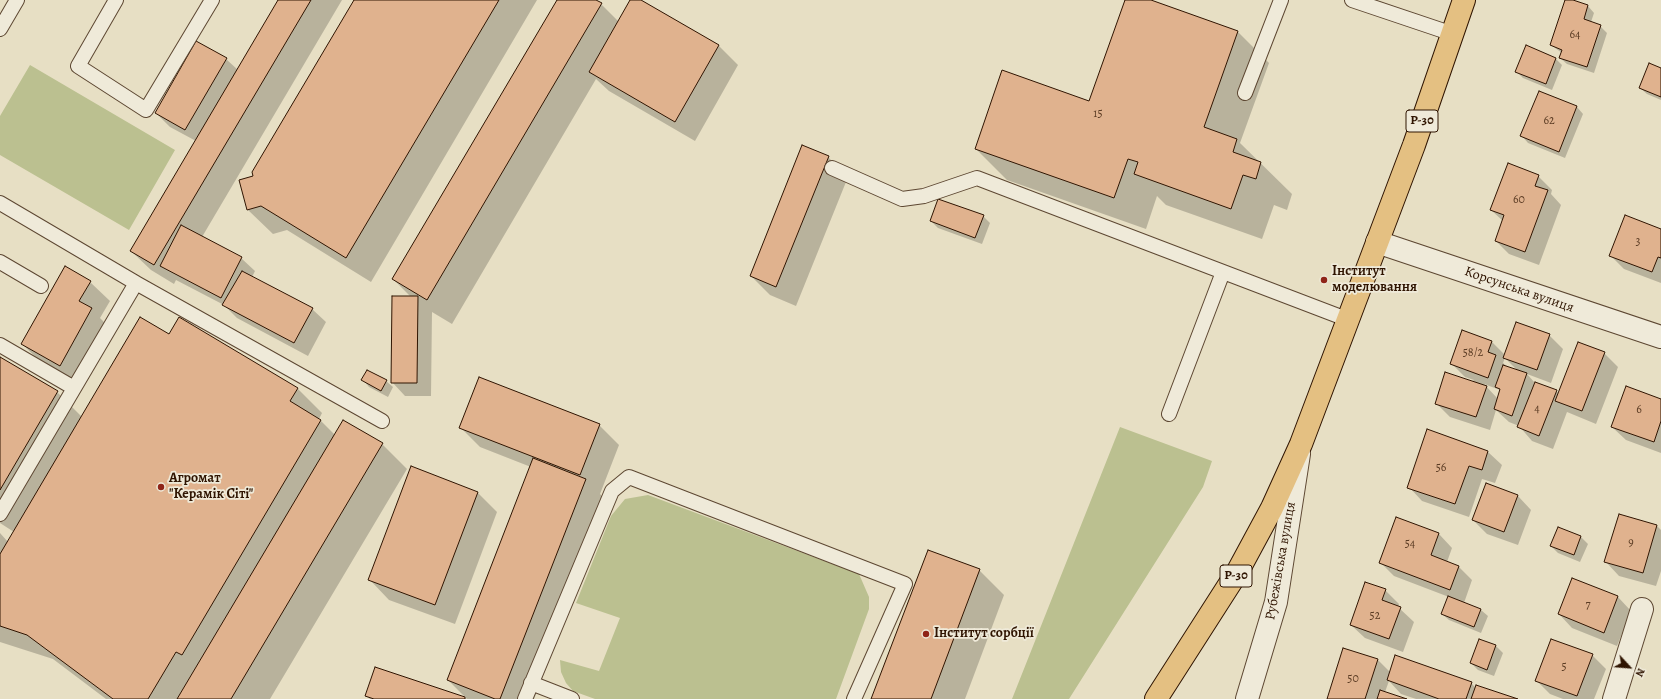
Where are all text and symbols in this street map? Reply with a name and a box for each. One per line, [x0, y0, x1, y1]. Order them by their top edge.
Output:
house number: 64 [1570, 28, 1580, 42]
house number: 15 [1093, 107, 1103, 121]
road number: Р-30 [1406, 110, 1438, 132]
house number: 62 [1543, 114, 1555, 128]
house number: 60 [1513, 193, 1525, 207]
house number: 3 [1636, 235, 1640, 249]
street label: Корсунська вулиця [1462, 263, 1576, 317]
place label: Інститут моделювання [1332, 264, 1417, 296]
marker: Інститут моделювання [1319, 275, 1329, 285]
house number: 58/2 [1463, 346, 1483, 360]
house number: 4 [1534, 402, 1540, 416]
house number: 6 [1636, 403, 1642, 417]
house number: 56 [1436, 461, 1446, 475]
place label: Агромат "Керамік Сіті" [169, 471, 253, 504]
marker: Агромат "Керамік Сіті" [156, 482, 166, 492]
street label: Рубежівська вулиця [1262, 501, 1300, 621]
house number: 9 [1628, 536, 1634, 550]
house number: 54 [1405, 537, 1415, 551]
road number: Р-30 [1220, 565, 1252, 587]
house number: 7 [1585, 598, 1591, 612]
house number: 52 [1370, 609, 1380, 623]
place label: Інститут сорбції [934, 626, 1034, 642]
marker: Інститут сорбції [921, 629, 931, 639]
north arrow [1609, 647, 1649, 687]
house number: 5 [1561, 660, 1567, 674]
text: N [1632, 666, 1649, 679]
house number: 50 [1347, 672, 1359, 686]

